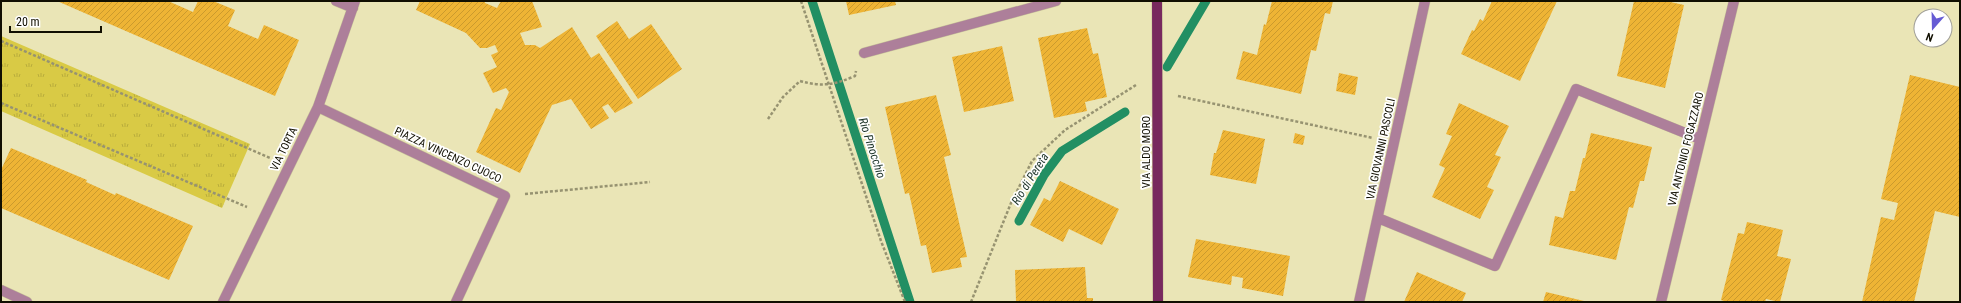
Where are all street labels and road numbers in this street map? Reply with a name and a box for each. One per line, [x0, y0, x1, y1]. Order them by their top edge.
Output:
street label: VIA ANTONIO FOGAZZARO [1666, 91, 1706, 207]
street label: VIA GIOVANNI PASCOLI [1364, 97, 1398, 201]
street label: VIA ALDO MORO [1140, 116, 1153, 188]
street label: VIA TORTA [268, 124, 300, 173]
street label: PIAZZA VINCENZO CUOCO [392, 124, 504, 186]

